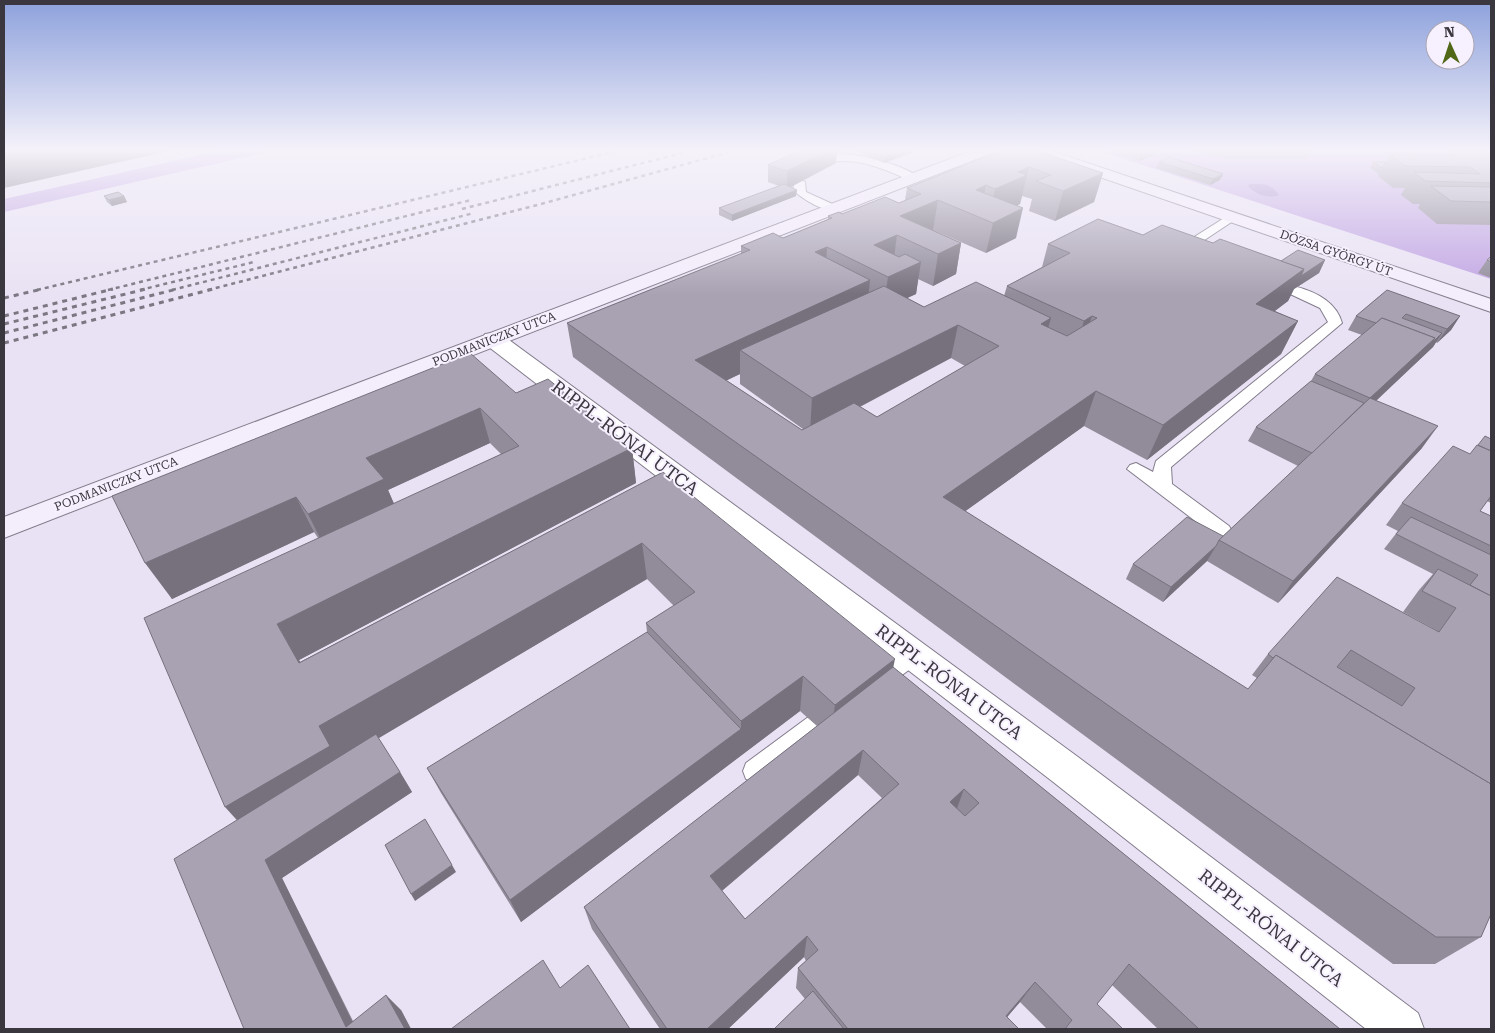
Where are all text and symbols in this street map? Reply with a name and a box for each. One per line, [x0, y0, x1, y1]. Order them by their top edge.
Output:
north arrow [1425, 20, 1475, 70]
text: N [1444, 24, 1455, 40]
street label: DÓZSA GYÖRGY ÚT [1278, 227, 1394, 279]
street label: PODMANICZKY UTCA [430, 309, 558, 369]
street label: RIPPL-RÓNAI UTCA [548, 376, 703, 500]
street label: PODMANICZKY UTCA [52, 454, 180, 514]
street label: RIPPL-RÓNAI UTCA [872, 620, 1027, 744]
street label: RIPPL-RÓNAI UTCA [1195, 865, 1348, 991]

